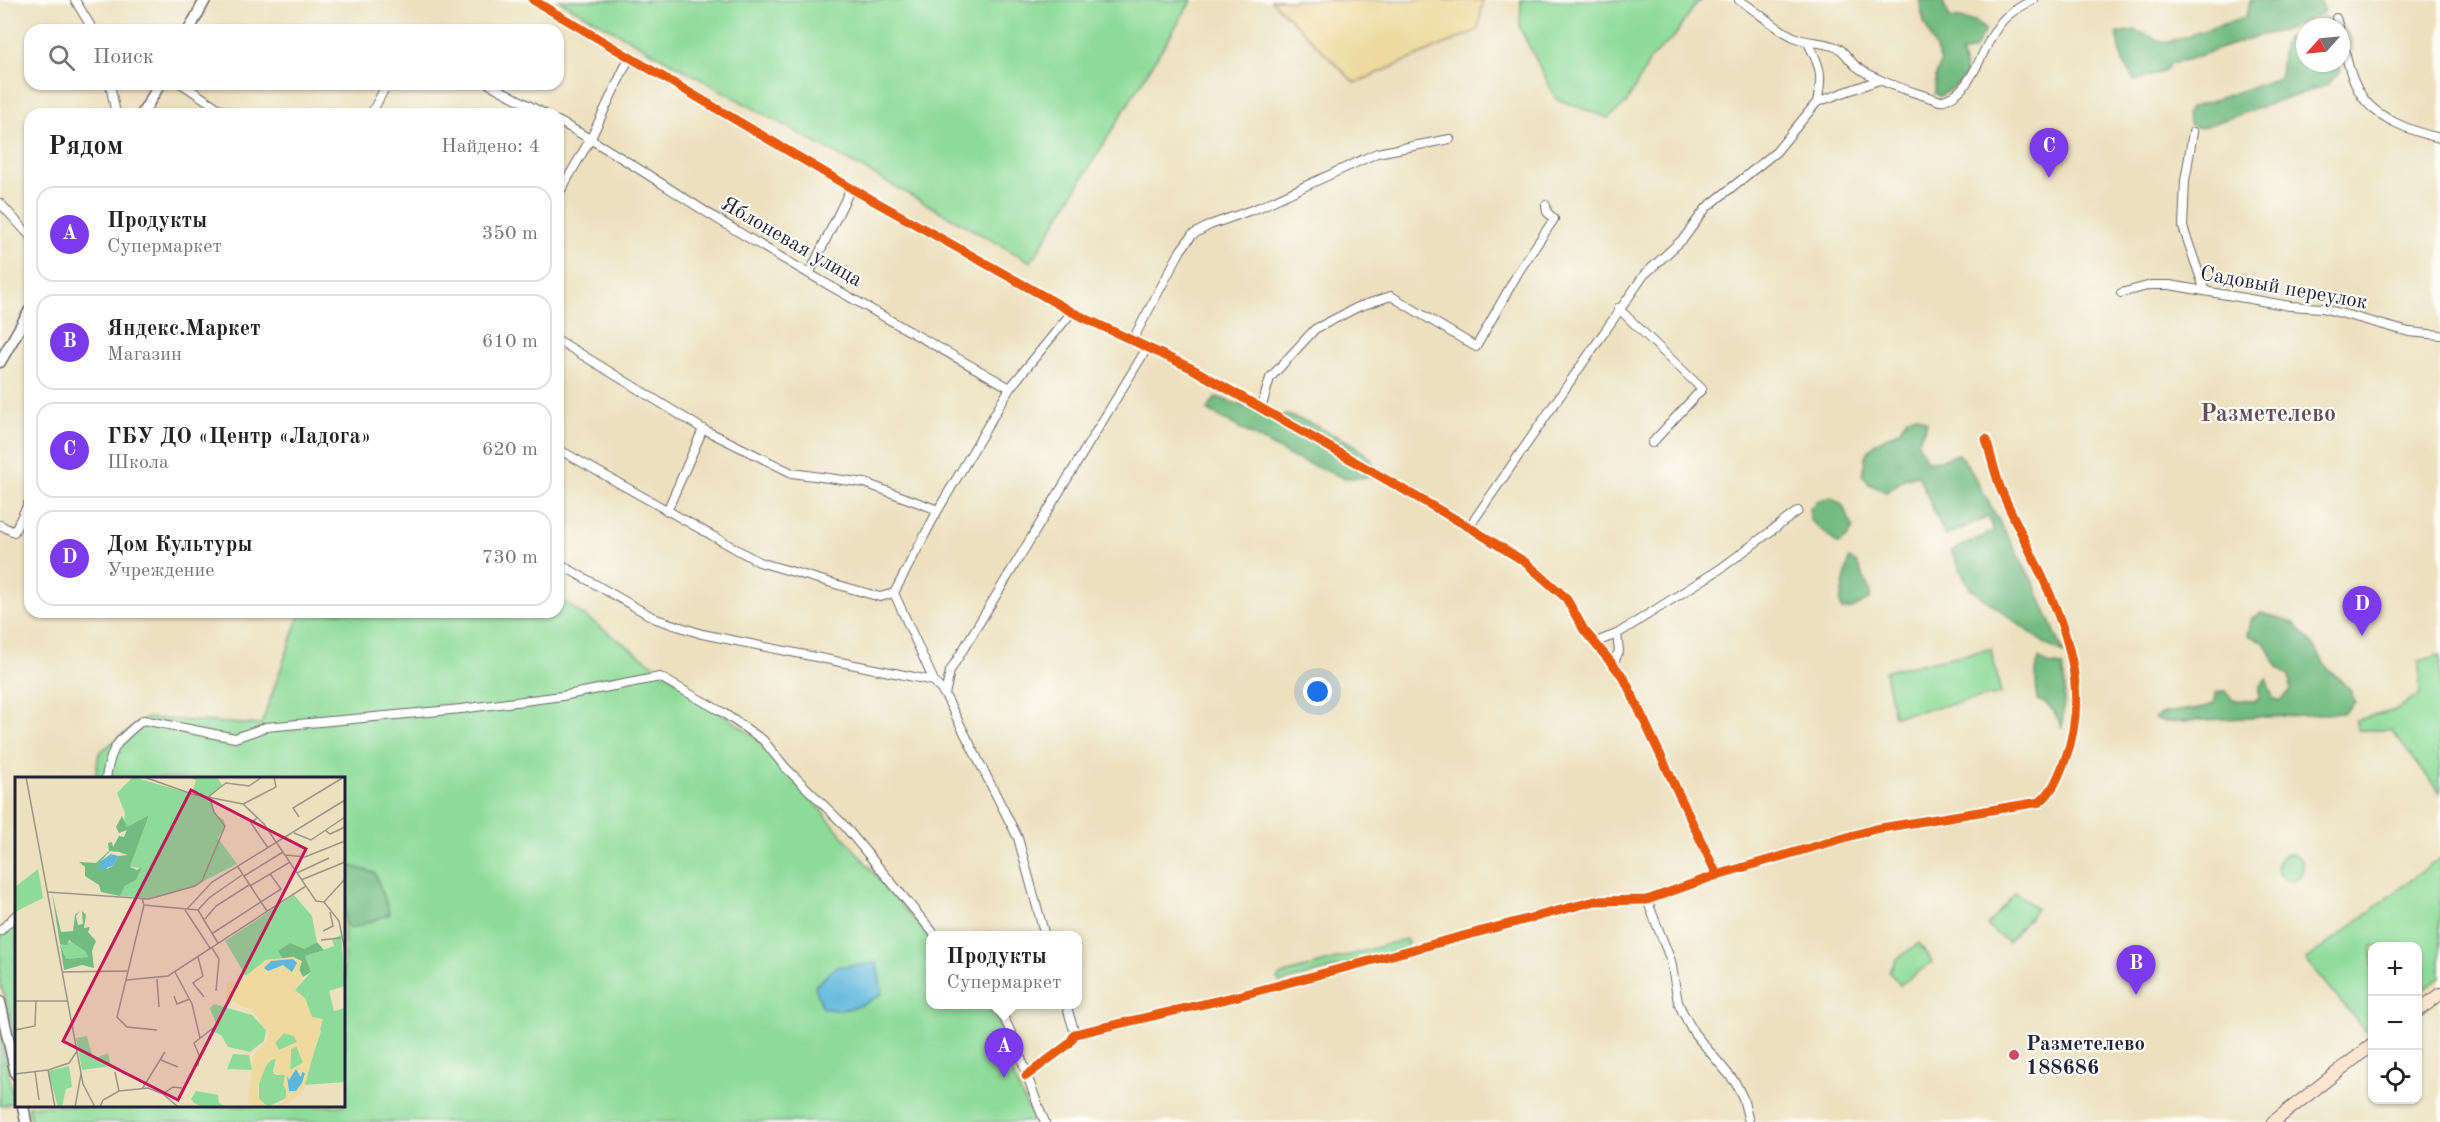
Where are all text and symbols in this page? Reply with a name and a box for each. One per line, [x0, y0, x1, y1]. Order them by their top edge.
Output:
north arrow [2296, 18, 2350, 72]
search box [24, 24, 564, 90]
icon: search [45, 41, 78, 74]
text: Поиск [93, 46, 154, 68]
pin: C [2030, 128, 2068, 178]
text: Рядом [48, 134, 123, 160]
text: Найдено: 4 [441, 137, 540, 157]
street label: Яблоневая улица [717, 193, 865, 291]
text: Продукты [107, 210, 207, 232]
text: A [62, 224, 77, 244]
text: 350 m [482, 224, 538, 244]
text: Супермаркет [107, 237, 222, 257]
street label: Садовый переулок [2198, 263, 2369, 314]
text: Яндекс.Маркет [107, 318, 261, 340]
text: B [62, 332, 77, 352]
text: 610 m [482, 332, 538, 352]
text: Магазин [107, 345, 182, 365]
district label: Разметелево [2200, 403, 2336, 427]
text: ГБУ ДО «Центр «Ладога» [107, 426, 371, 448]
text: C [63, 440, 76, 460]
text: 620 m [482, 440, 538, 460]
text: Школа [107, 453, 169, 473]
text: Дом Культуры [107, 534, 253, 556]
text: D [62, 548, 77, 568]
text: 730 m [482, 548, 538, 568]
text: Учреждение [107, 561, 215, 581]
pin: D [2342, 586, 2382, 636]
your location [1303, 677, 1332, 706]
inset map [15, 777, 345, 1107]
popup [926, 931, 1082, 1009]
map controls [2368, 942, 2422, 1104]
button: + [2368, 942, 2422, 996]
text: Продукты [947, 946, 1047, 968]
pin: B [2116, 946, 2156, 995]
text: Супермаркет [947, 973, 1061, 993]
button: − [2368, 996, 2422, 1050]
pin: A [984, 1028, 1024, 1078]
place label: Разметелево 188686 [2026, 1034, 2145, 1079]
marker: Разметелево 188686 [2007, 1048, 2021, 1062]
button: locate [2368, 1050, 2422, 1104]

